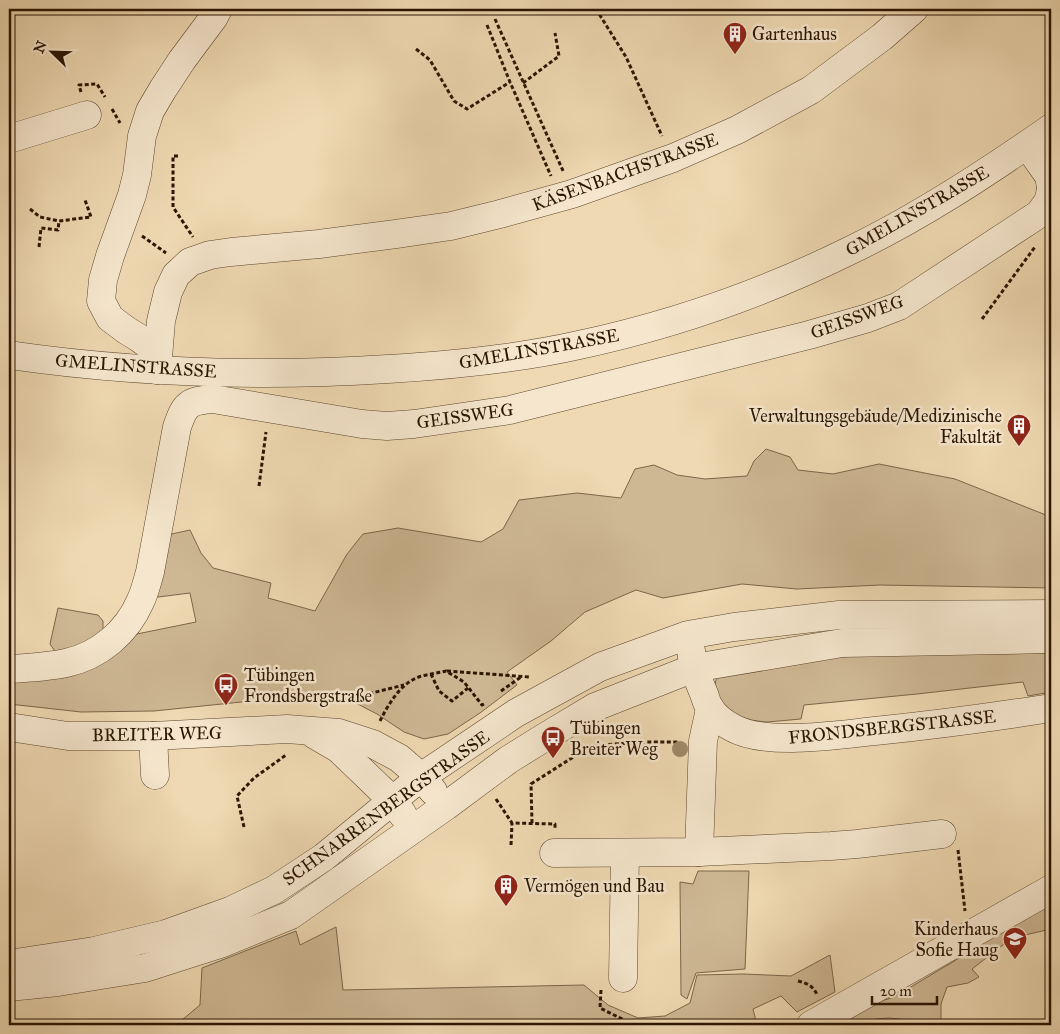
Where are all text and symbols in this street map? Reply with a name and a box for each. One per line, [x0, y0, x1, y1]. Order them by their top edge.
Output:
building icon: Gartenhaus [722, 21, 748, 55]
place label: Gartenhaus [752, 23, 837, 45]
north arrow [28, 28, 78, 78]
text: N [30, 38, 51, 56]
street label: KÄSENBACHSTRASSE [529, 128, 721, 216]
street label: GMELINSTRASSE [841, 161, 993, 261]
street label: GEISSWEG [807, 290, 907, 344]
street label: GMELINSTRASSE [457, 324, 621, 374]
street label: GMELINSTRASSE [55, 349, 218, 383]
street label: GEISSWEG [415, 398, 515, 434]
place label: Verwaltungsgebäude/Medizinische Fakultät [748, 405, 1003, 448]
building icon: Verwaltungsgebäude/Medizinische Fakultät [1006, 413, 1032, 447]
place label: Tübingen Frondsbergstraße [244, 664, 372, 708]
bus stop icon: Tübingen Frondsbergstraße [213, 672, 239, 706]
street label: FRONDSBERGSTRASSE [787, 705, 997, 749]
place label: Tübingen Breiter Weg [570, 717, 658, 761]
street label: BREITER WEG [92, 722, 222, 746]
bus stop icon: Tübingen Breiter Weg [540, 725, 566, 759]
street label: SCHNARRENBERGSTRASSE [278, 726, 494, 890]
building icon: Vermögen und Bau [493, 873, 519, 907]
place label: Vermögen und Bau [523, 875, 665, 898]
place label: Kinderhaus Sofie Haug [914, 918, 999, 962]
school or university icon: Kinderhaus Sofie Haug [1002, 926, 1028, 960]
scale bar [872, 974, 938, 1006]
text: 20 m [880, 982, 912, 1000]

